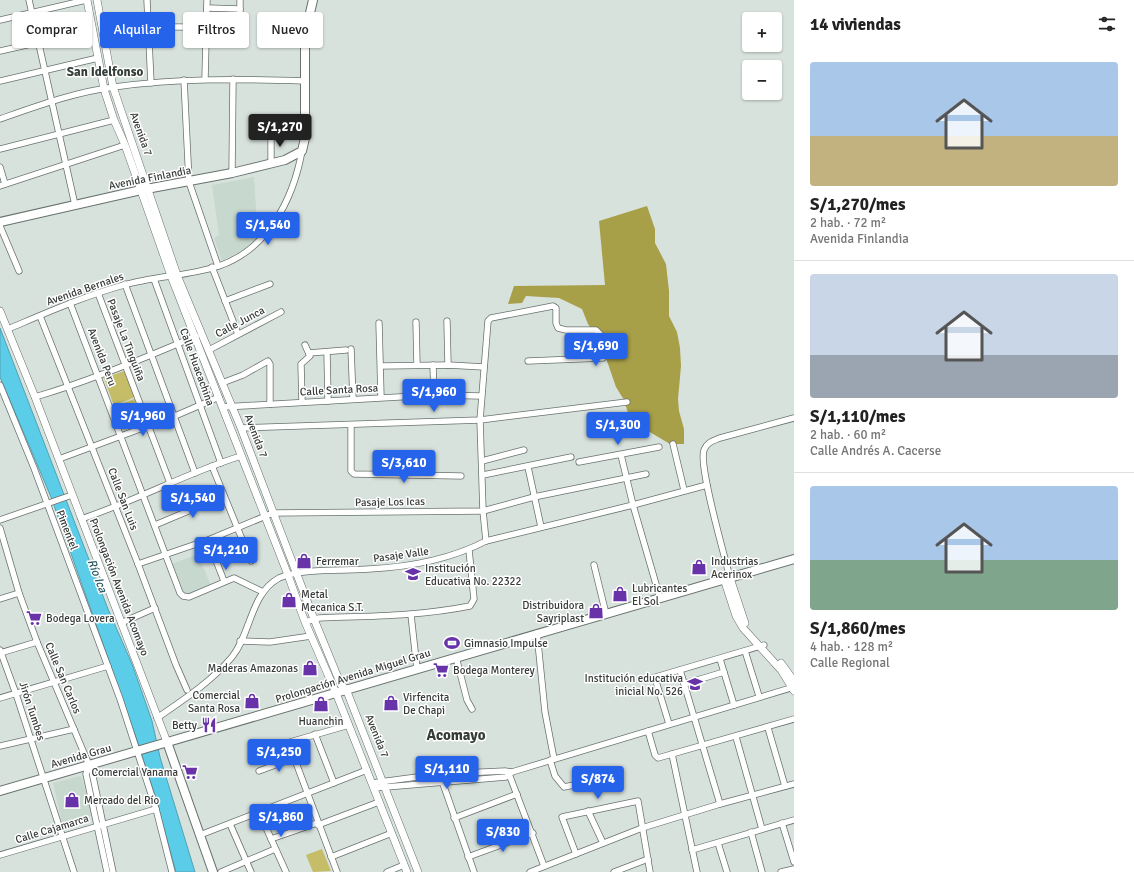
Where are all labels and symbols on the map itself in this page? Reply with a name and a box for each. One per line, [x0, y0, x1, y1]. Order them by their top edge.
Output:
district label: San Idelfonso [67, 64, 143, 80]
street label: Avenida 7 [127, 110, 155, 158]
pin: S/1,270 [243, 114, 317, 148]
street label: Avenida Finlandia [108, 164, 193, 192]
pin: S/1,540 [231, 212, 305, 246]
street label: Avenida Bernales [45, 270, 126, 308]
street label: Pasaje La Tinguiña [104, 297, 148, 383]
street label: Calle Junca [213, 303, 267, 340]
street label: Avenida Peru [85, 326, 119, 388]
street label: Calle Huacachina [177, 326, 217, 408]
pin: S/1,690 [559, 333, 633, 367]
pin: S/1,960 [397, 379, 471, 413]
street label: Calle Santa Rosa [300, 381, 379, 399]
pin: S/1,960 [106, 403, 180, 437]
street label: Avenida 7 [242, 412, 270, 460]
pin: S/1,300 [581, 412, 655, 446]
pin: S/3,610 [367, 450, 441, 484]
street label: Calle San Luis [105, 466, 141, 532]
pin: S/1,540 [156, 485, 230, 519]
street label: Pasaje Los Icas [355, 495, 425, 509]
street label: Pimentel [53, 508, 81, 552]
street label: Prolongación Avenida Acomayo [87, 516, 151, 658]
pin: S/1,210 [189, 537, 263, 571]
street label: Pasaje Valle [372, 545, 430, 565]
shop icon: Ferremar [295, 552, 313, 570]
place label: Ferremar [316, 555, 359, 568]
place label: Industrias Acerinox [711, 555, 759, 581]
water label: Río Ica [84, 557, 111, 596]
shop icon: Industrias Acerinox [690, 558, 708, 576]
place label: Institución Educativa No. 22322 [425, 562, 522, 588]
school or university icon: Institución Educativa No. 22322 [404, 565, 422, 583]
place label: Lubricantes El Sol [632, 582, 688, 608]
shop icon: Lubricantes El Sol [611, 585, 629, 603]
place label: Metal Mecanica S.T. [301, 588, 364, 614]
shop icon: Metal Mecanica S.T. [280, 591, 298, 609]
place label: Distribuidora Sayriplast [522, 599, 584, 625]
shop icon: Distribuidora Sayriplast [587, 602, 605, 620]
supermarket icon: Bodega Lovera [25, 609, 43, 627]
place label: Bodega Lovera [46, 612, 115, 625]
sports icon: Gimnasio Impulse [443, 634, 461, 652]
place label: Gimnasio Impulse [464, 637, 548, 650]
street label: Calle San Carlos [42, 640, 84, 716]
street label: Prolongación Avenida Miguel Grau [274, 646, 432, 706]
shop icon: Maderas Amazonas [301, 659, 319, 677]
supermarket icon: Bodega Monterey [432, 661, 450, 679]
place label: Maderas Amazonas [208, 662, 298, 675]
place label: Bodega Monterey [453, 664, 536, 677]
place label: Institución educativa inicial No. 526 [584, 672, 683, 698]
school or university icon: Institución educativa inicial No. 526 [686, 675, 704, 693]
street label: Jirón Tumbes [16, 680, 48, 742]
place label: Comercial Santa Rosa [188, 689, 240, 715]
place label: Virfencita De Chapi [403, 691, 450, 717]
shop icon: Comercial Santa Rosa [243, 692, 261, 710]
shop icon: Virfencita De Chapi [382, 694, 400, 712]
shop icon: Huanchin [312, 695, 330, 713]
street label: Avenida 7 [362, 712, 392, 760]
place label: Huanchin [298, 715, 344, 728]
restaurant icon: Betty [200, 716, 218, 734]
place label: Betty [172, 719, 198, 732]
district label: Acomayo [427, 726, 486, 744]
pin: S/1,250 [242, 739, 316, 773]
street label: Avenida Grau [49, 741, 113, 771]
pin: S/1,110 [410, 756, 484, 790]
supermarket icon: Comercial Yanama [181, 763, 199, 781]
place label: Comercial Yanama [92, 766, 178, 779]
pin: S/874 [570, 766, 626, 800]
shop icon: Mercado del Río [63, 791, 81, 809]
place label: Mercado del Río [84, 794, 159, 807]
pin: S/1,860 [244, 804, 318, 838]
street label: Calle Cajamarca [14, 812, 91, 846]
pin: S/830 [475, 819, 531, 853]

